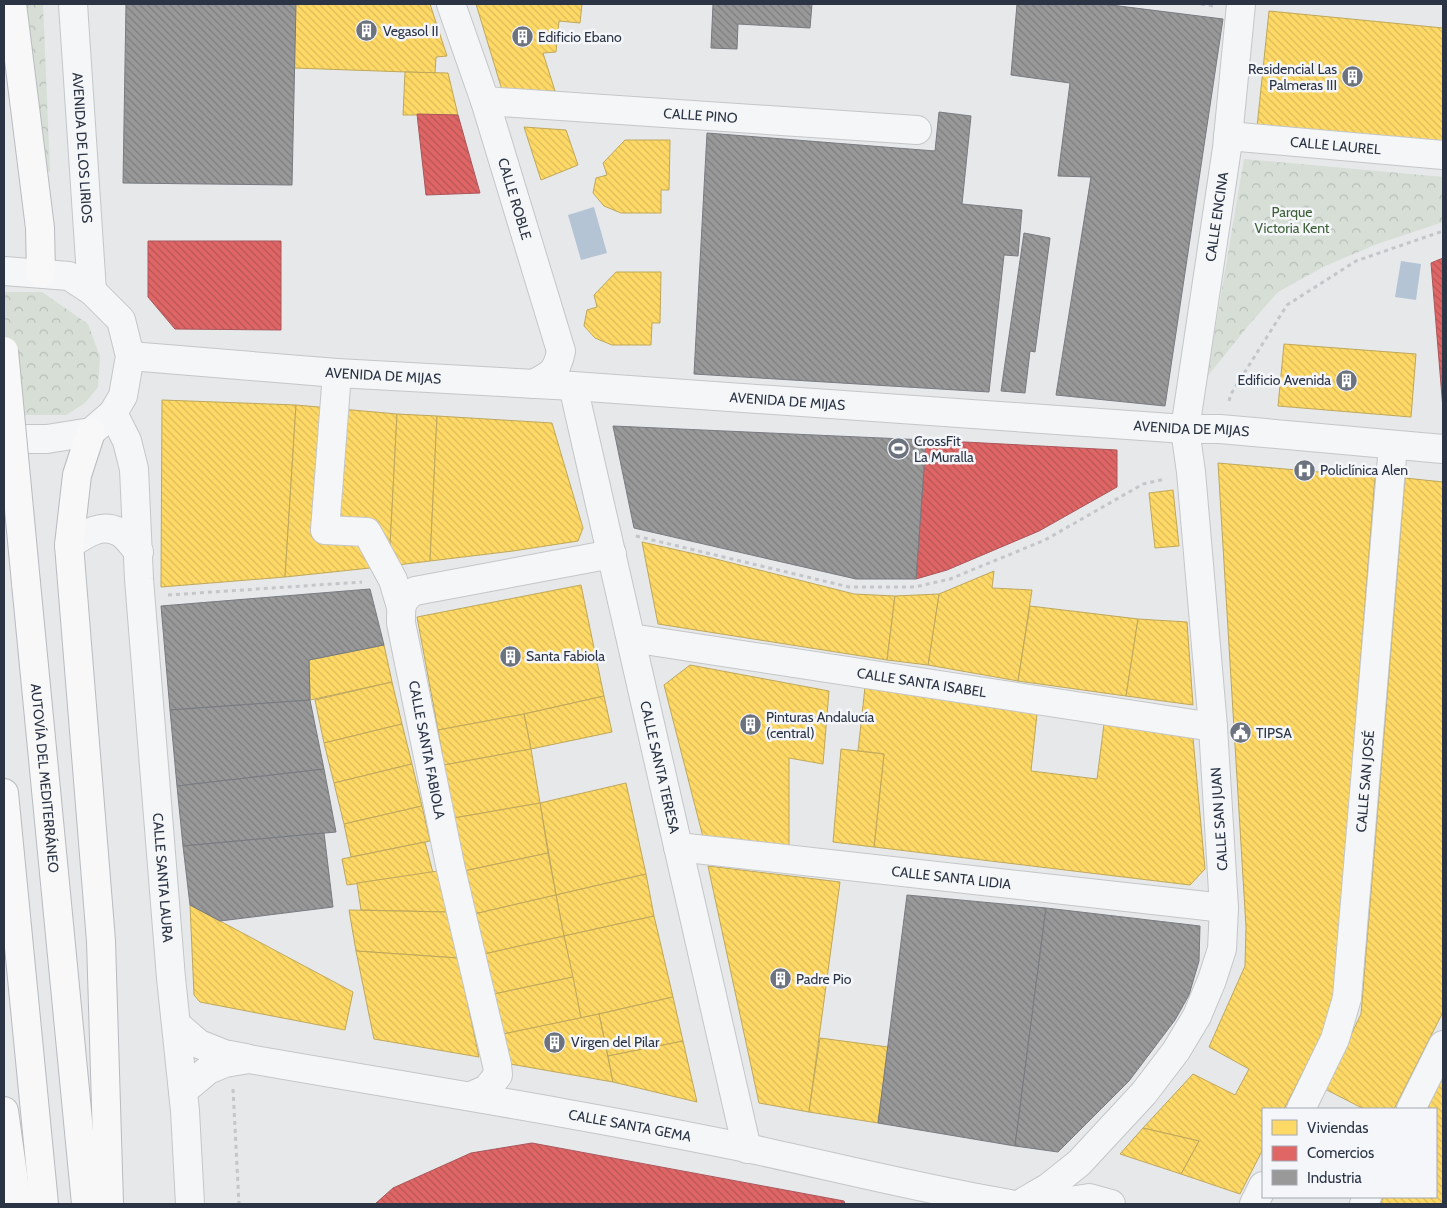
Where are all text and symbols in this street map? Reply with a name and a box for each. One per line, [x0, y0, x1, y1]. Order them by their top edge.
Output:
building icon: Vegasol II [355, 19, 379, 43]
place label: Vegasol II [383, 22, 439, 40]
building icon: Edificio Ebano [510, 25, 534, 49]
place label: Edificio Ebano [538, 28, 622, 46]
place label: Residencial Las Palmeras III [1248, 60, 1337, 94]
building icon: Residencial Las Palmeras III [1341, 65, 1365, 89]
street label: AVENIDA DE LOS LIRIOS [69, 72, 96, 224]
street label: CALLE PINO [663, 104, 738, 127]
street label: CALLE LAUREL [1289, 133, 1382, 158]
street label: CALLE ROBLE [494, 156, 536, 242]
street label: CALLE ENCINA [1201, 170, 1232, 263]
park label: Parque Victoria Kent [1254, 203, 1330, 237]
street label: AVENIDA DE MIJAS [325, 363, 442, 388]
building icon: Edificio Avenida [1335, 368, 1359, 392]
place label: Edificio Avenida [1238, 371, 1331, 389]
street label: AVENIDA DE MIJAS [729, 388, 846, 414]
street label: AVENIDA DE MIJAS [1133, 416, 1250, 441]
place label: CrossFit La Muralla [914, 432, 974, 466]
sports icon: CrossFit La Muralla [886, 437, 910, 461]
hospital icon: Policlínica Alen [1292, 458, 1316, 482]
place label: Policlínica Alen [1320, 461, 1408, 479]
building icon: Santa Fabiola [498, 644, 522, 668]
place label: Santa Fabiola [526, 647, 605, 665]
street label: CALLE SANTA ISABEL [856, 664, 988, 701]
street label: CALLE SANTA FABIOLA [405, 679, 449, 821]
street label: AUTOVÍA DEL MEDITERRÁNEO [27, 683, 63, 874]
street label: CALLE SANTA TERESA [636, 699, 684, 836]
place label: Pinturas Andalucía (central) [766, 708, 875, 742]
building icon: Pinturas Andalucía (central) [738, 713, 762, 737]
public building icon: TIPSA [1228, 721, 1252, 745]
place label: TIPSA [1256, 724, 1292, 742]
street label: CALLE SAN JOSÉ [1352, 729, 1378, 833]
street label: CALLE SAN JUAN [1206, 767, 1232, 871]
street label: CALLE SANTA LAURA [149, 812, 177, 944]
street label: CALLE SANTA LIDIA [890, 862, 1012, 893]
building icon: Padre Pio [768, 967, 792, 991]
place label: Padre Pio [796, 970, 852, 988]
building icon: Virgen del Pilar [543, 1030, 567, 1054]
place label: Virgen del Pilar [571, 1033, 660, 1051]
street label: CALLE SANTA GEMA [567, 1105, 693, 1146]
legend [1262, 1108, 1437, 1198]
text: Viviendas [1307, 1119, 1368, 1137]
text: Comercios [1307, 1144, 1374, 1162]
text: Industria [1307, 1169, 1362, 1187]

